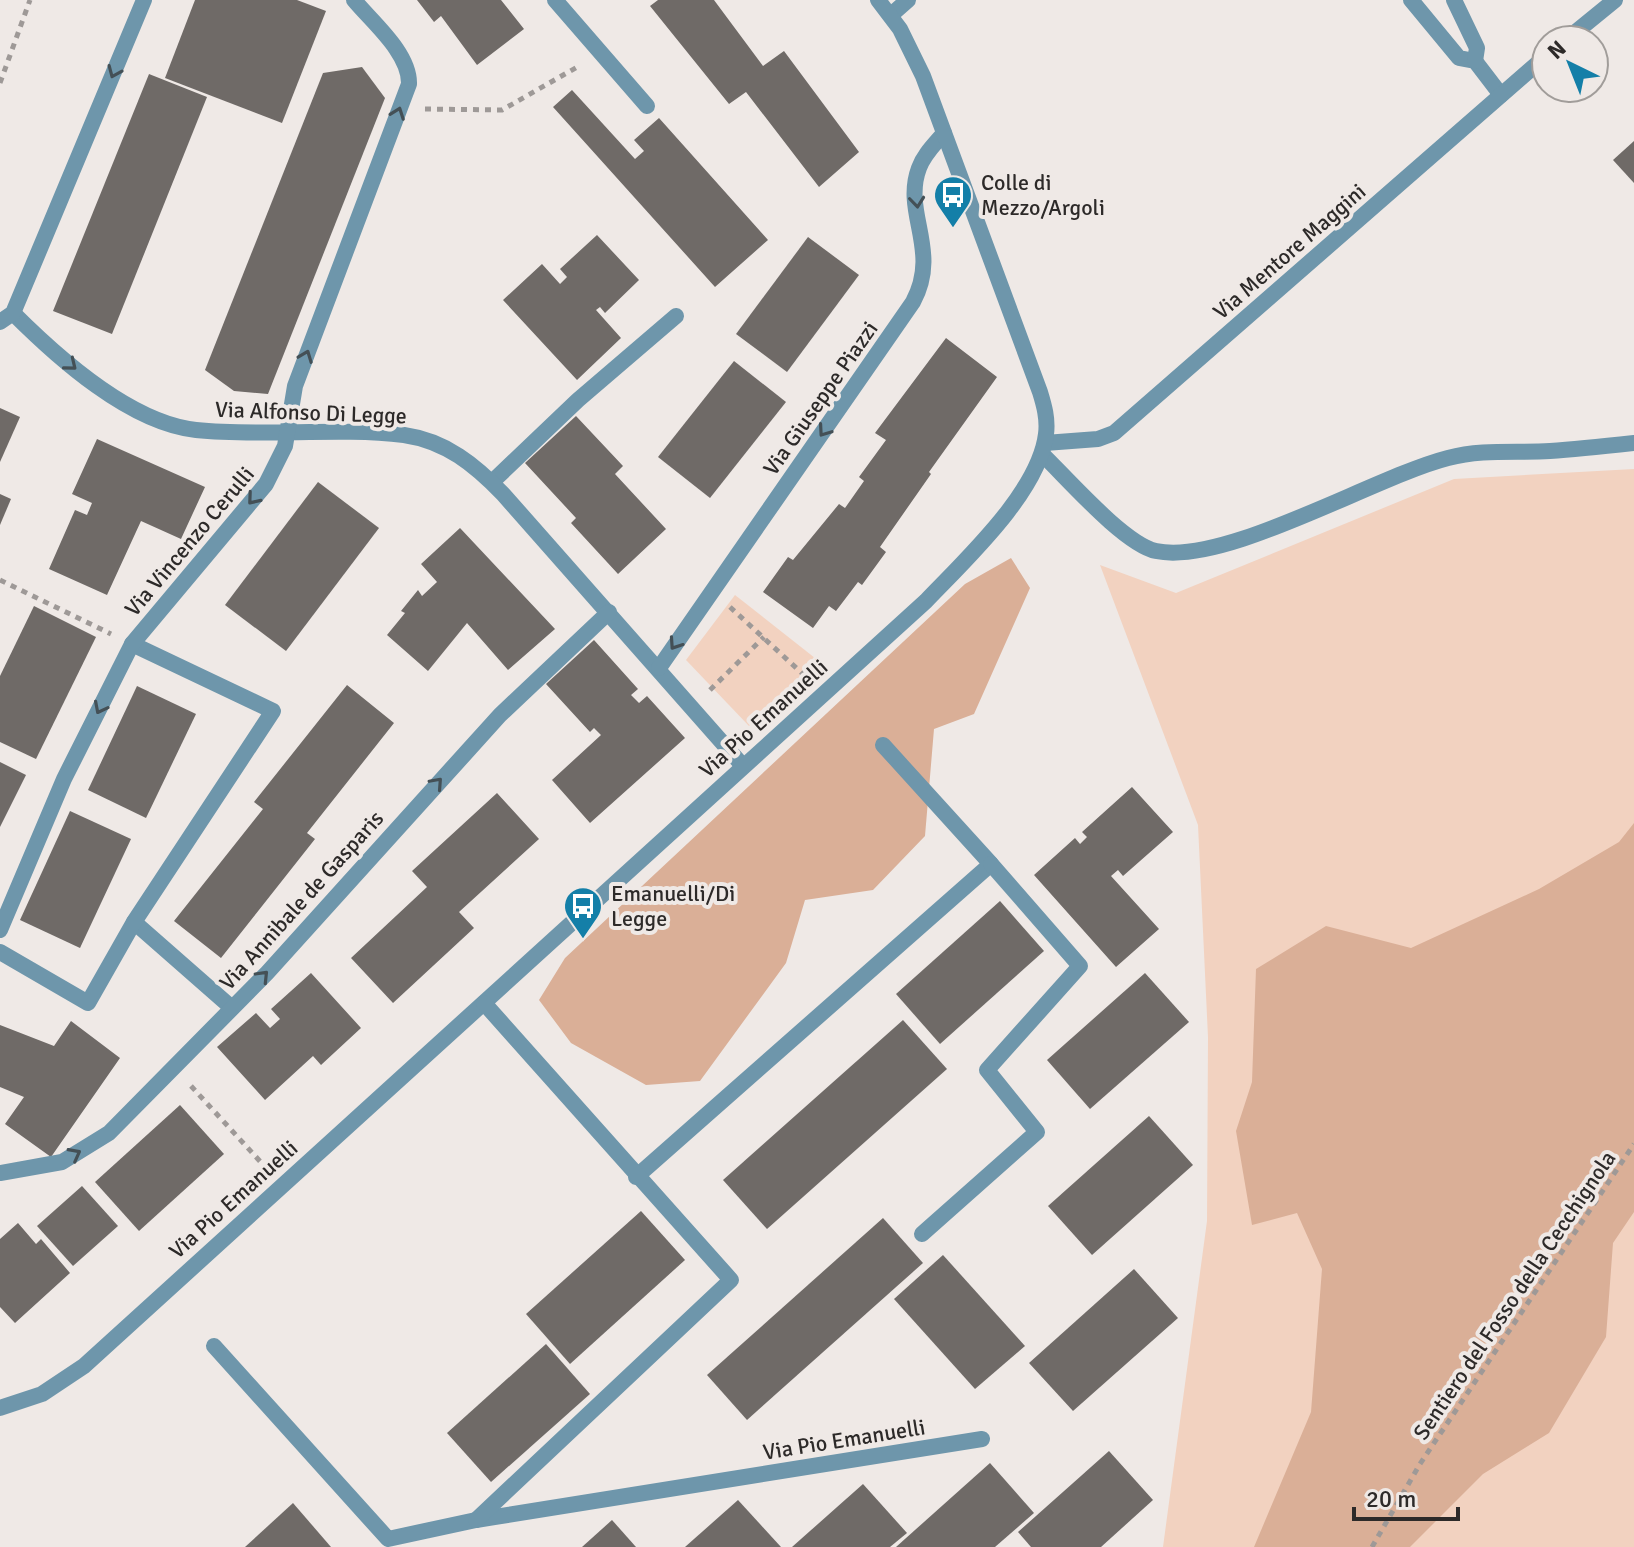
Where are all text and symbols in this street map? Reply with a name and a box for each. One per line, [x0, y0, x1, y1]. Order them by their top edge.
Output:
north arrow [1530, 24, 1610, 104]
text: N [1542, 35, 1572, 65]
one-way arrow [108, 64, 124, 78]
one-way arrow [388, 107, 405, 121]
place label: Colle di Mezzo/Argoli [981, 169, 1105, 221]
bus stop icon: Colle di Mezzo/Argoli [932, 174, 974, 229]
street label: Via Mentore Maggini [1207, 178, 1371, 325]
one-way arrow [908, 195, 925, 208]
street label: Via Giuseppe Piazzi [757, 316, 884, 480]
one-way arrow [296, 350, 313, 364]
one-way arrow [62, 355, 77, 369]
street label: Via Alfonso Di Legge [215, 396, 407, 429]
one-way arrow [819, 422, 834, 436]
street label: Via Vincenzo Cerulli [119, 461, 260, 622]
one-way arrow [248, 490, 263, 505]
one-way arrow [670, 635, 685, 649]
street label: Via Pio Emanuelli [693, 653, 833, 783]
one-way arrow [94, 699, 109, 714]
one-way arrow [428, 778, 442, 793]
street label: Via Annibale de Gasparis [214, 805, 389, 996]
place label: Emanuelli/Di Legge [611, 880, 735, 932]
bus stop icon: Emanuelli/Di Legge [562, 885, 604, 940]
one-way arrow [254, 971, 268, 985]
street label: Via Pio Emanuelli [163, 1134, 303, 1264]
street label: Sentiero del Fosso della Cecchignola [1407, 1146, 1621, 1445]
one-way arrow [67, 1149, 81, 1164]
street label: Via Pio Emanuelli [761, 1413, 927, 1466]
scale bar [1354, 1471, 1458, 1521]
text: 20 m [1366, 1484, 1416, 1514]

